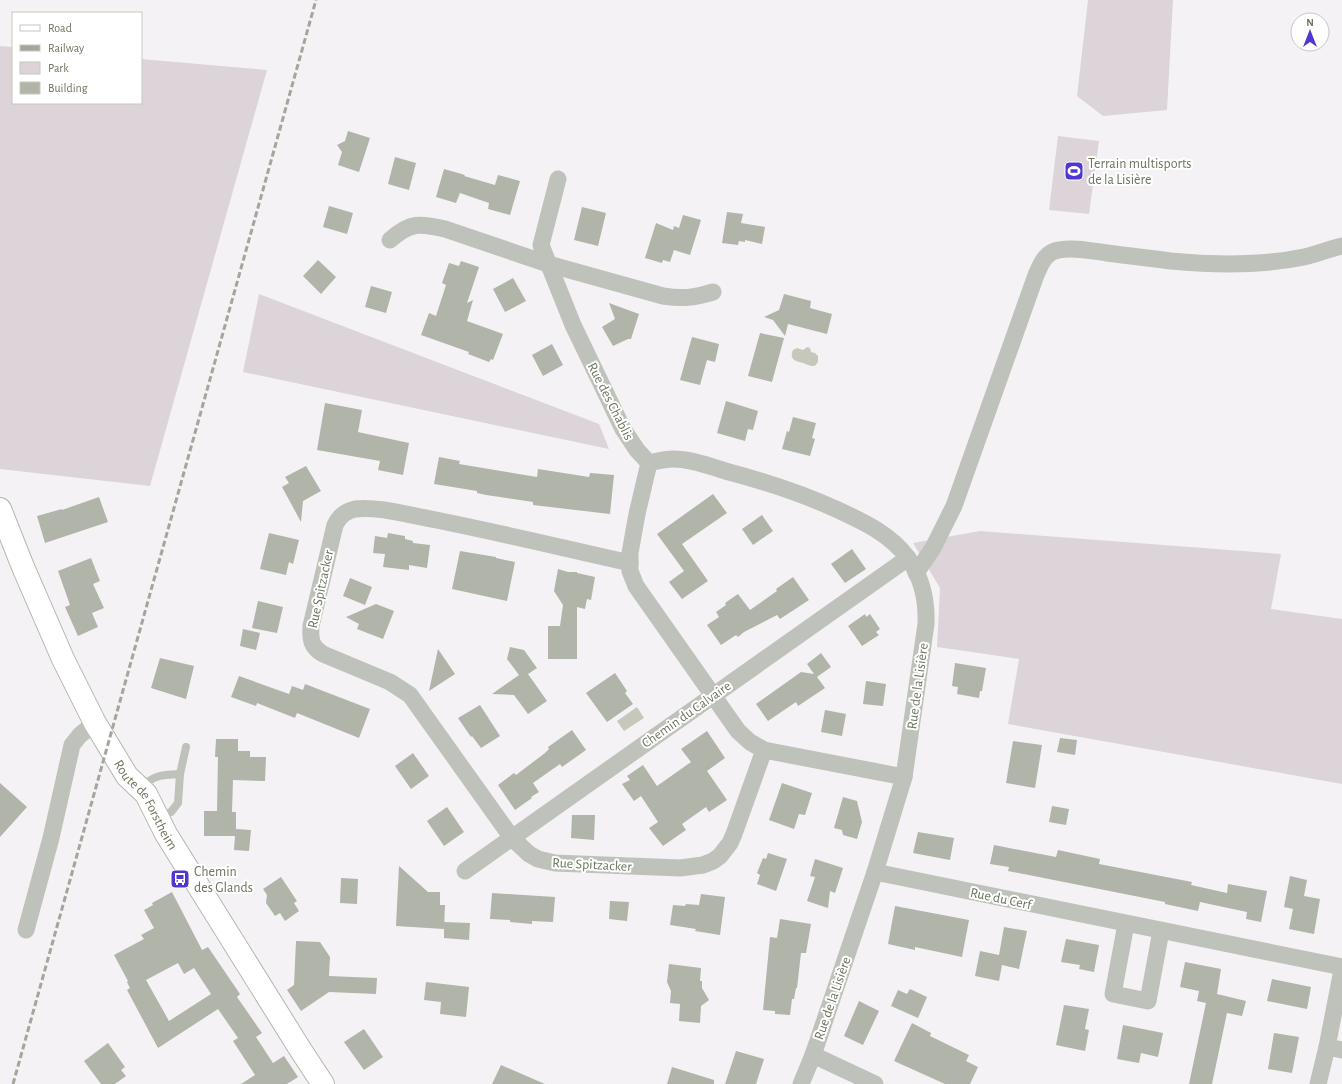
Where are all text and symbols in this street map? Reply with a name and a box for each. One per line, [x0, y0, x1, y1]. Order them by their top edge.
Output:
legend [12, 12, 142, 104]
north arrow [1290, 12, 1330, 52]
text: N [1306, 17, 1314, 28]
text: Road [48, 22, 72, 34]
text: Railway [48, 42, 84, 55]
text: Park [48, 62, 69, 74]
text: Building [48, 82, 88, 94]
place label: Terrain multisports de la Lisière [1088, 157, 1192, 187]
sports icon: Terrain multisports de la Lisière [1063, 160, 1085, 182]
street label: Rue des Chablis [585, 360, 636, 442]
street label: Rue Spitzacker [306, 548, 336, 630]
street label: Rue de la Lisière [905, 642, 931, 730]
street label: Chemin du Calvaire [639, 679, 734, 751]
street label: Route de Forstheim [111, 758, 180, 852]
street label: Rue Spitzacker [552, 856, 633, 874]
place label: Chemin des Glands [194, 865, 253, 895]
bus stop icon: Chemin des Glands [169, 868, 191, 890]
street label: Rue du Cerf [969, 886, 1033, 912]
street label: Rue de la Lisière [812, 955, 854, 1042]

